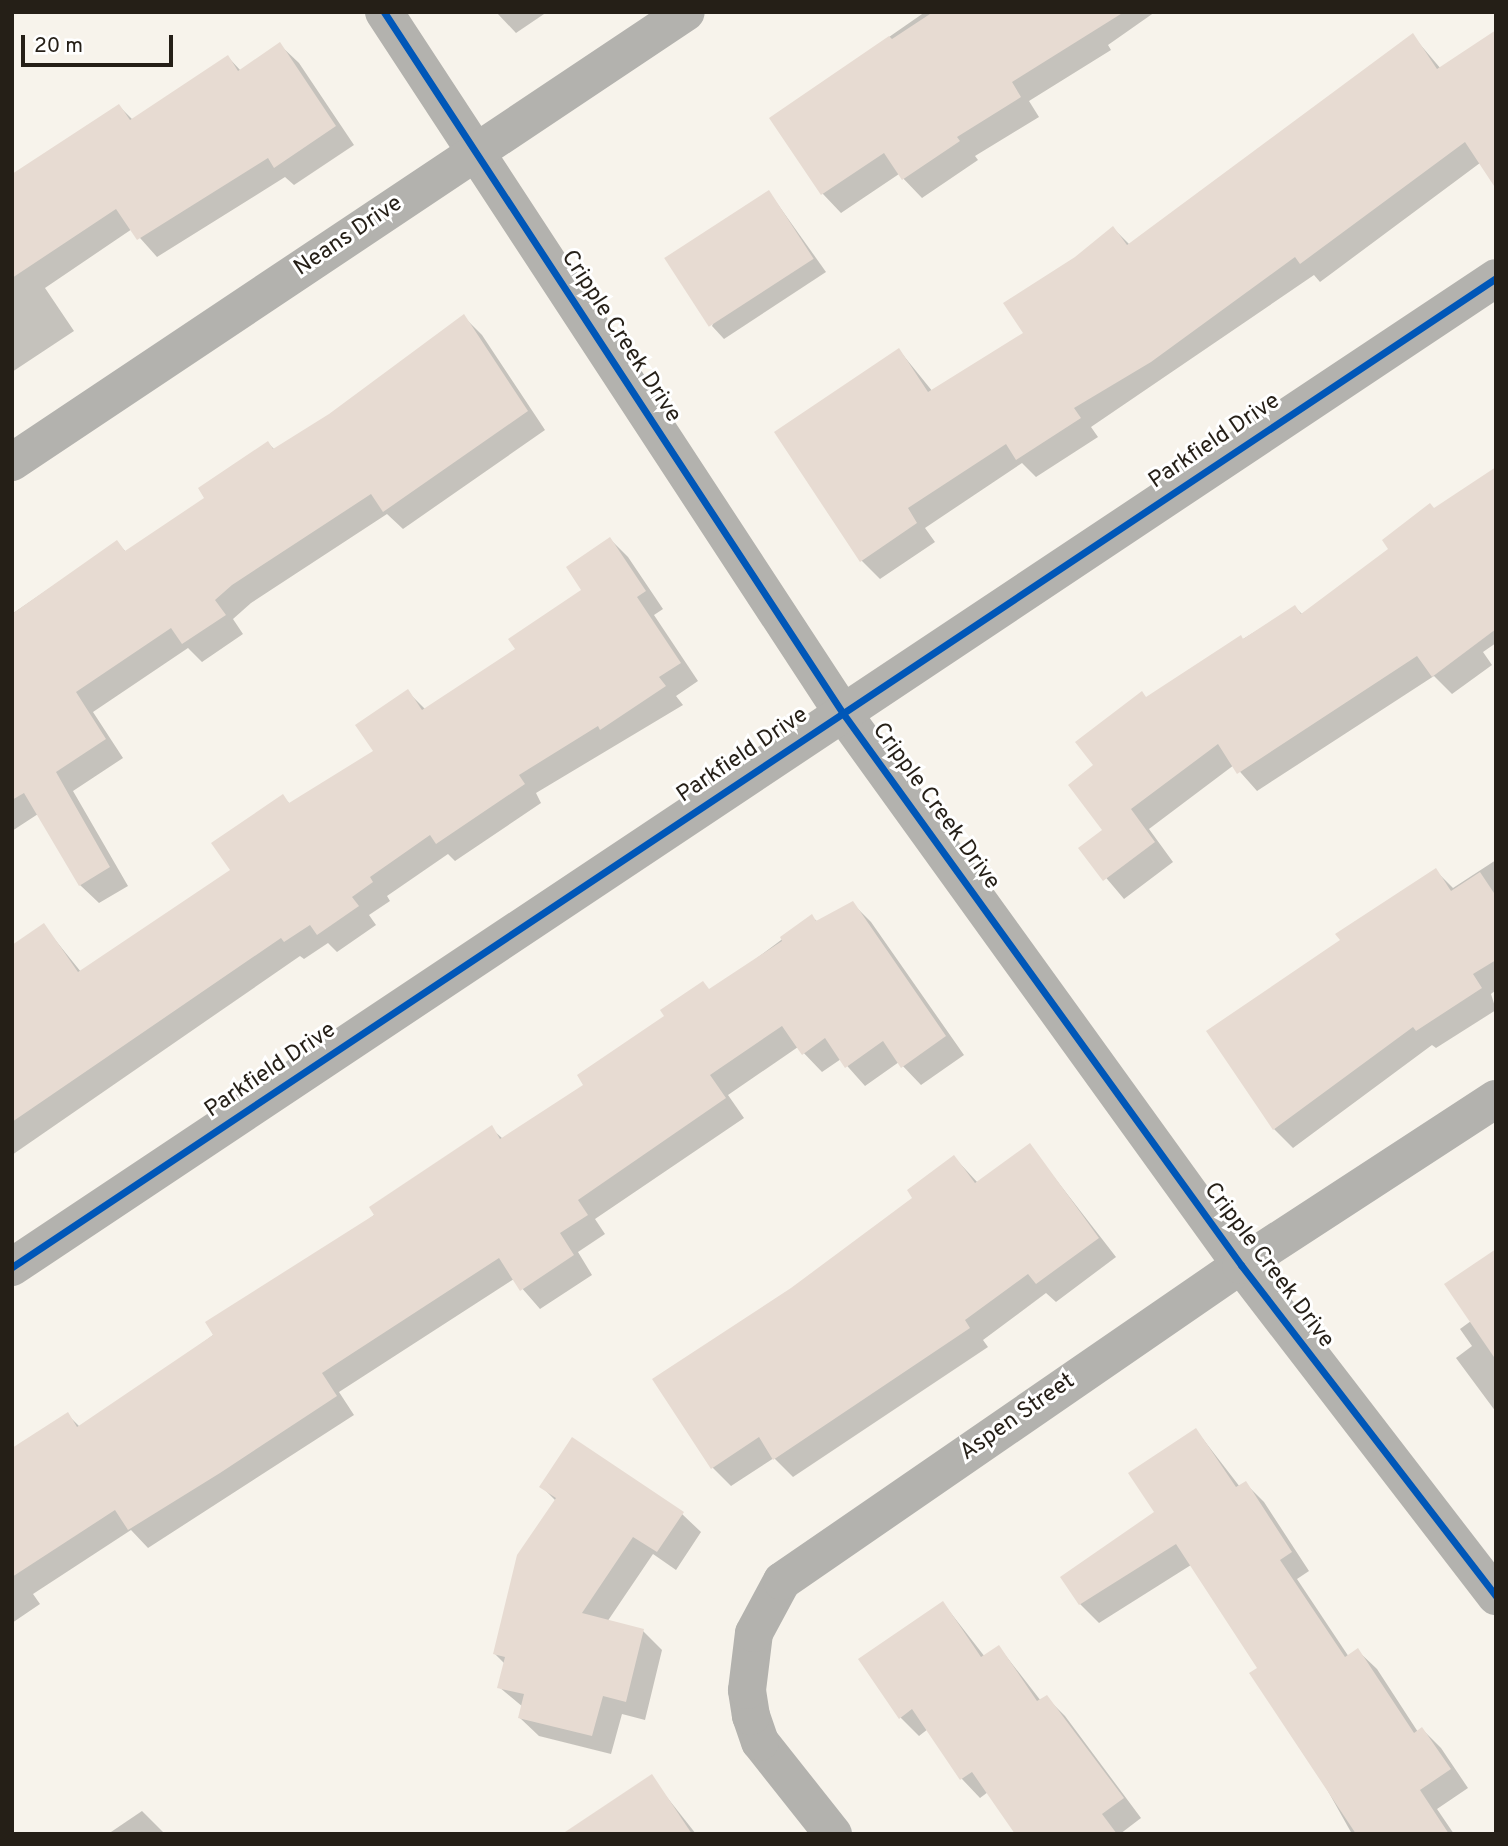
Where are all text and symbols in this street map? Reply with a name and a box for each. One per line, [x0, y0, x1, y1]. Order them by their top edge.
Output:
scale bar [24, 21, 177, 65]
text: 20 m [34, 33, 83, 60]
street label: Neans Drive [290, 191, 408, 283]
street label: Cripple Creek Drive [554, 246, 686, 428]
street label: Parkfield Drive [1144, 388, 1286, 496]
street label: Parkfield Drive [672, 702, 814, 810]
street label: Cripple Creek Drive [865, 718, 1005, 896]
street label: Parkfield Drive [200, 1017, 342, 1125]
street label: Cripple Creek Drive [1197, 1178, 1339, 1354]
street label: Aspen Street [955, 1368, 1081, 1468]

